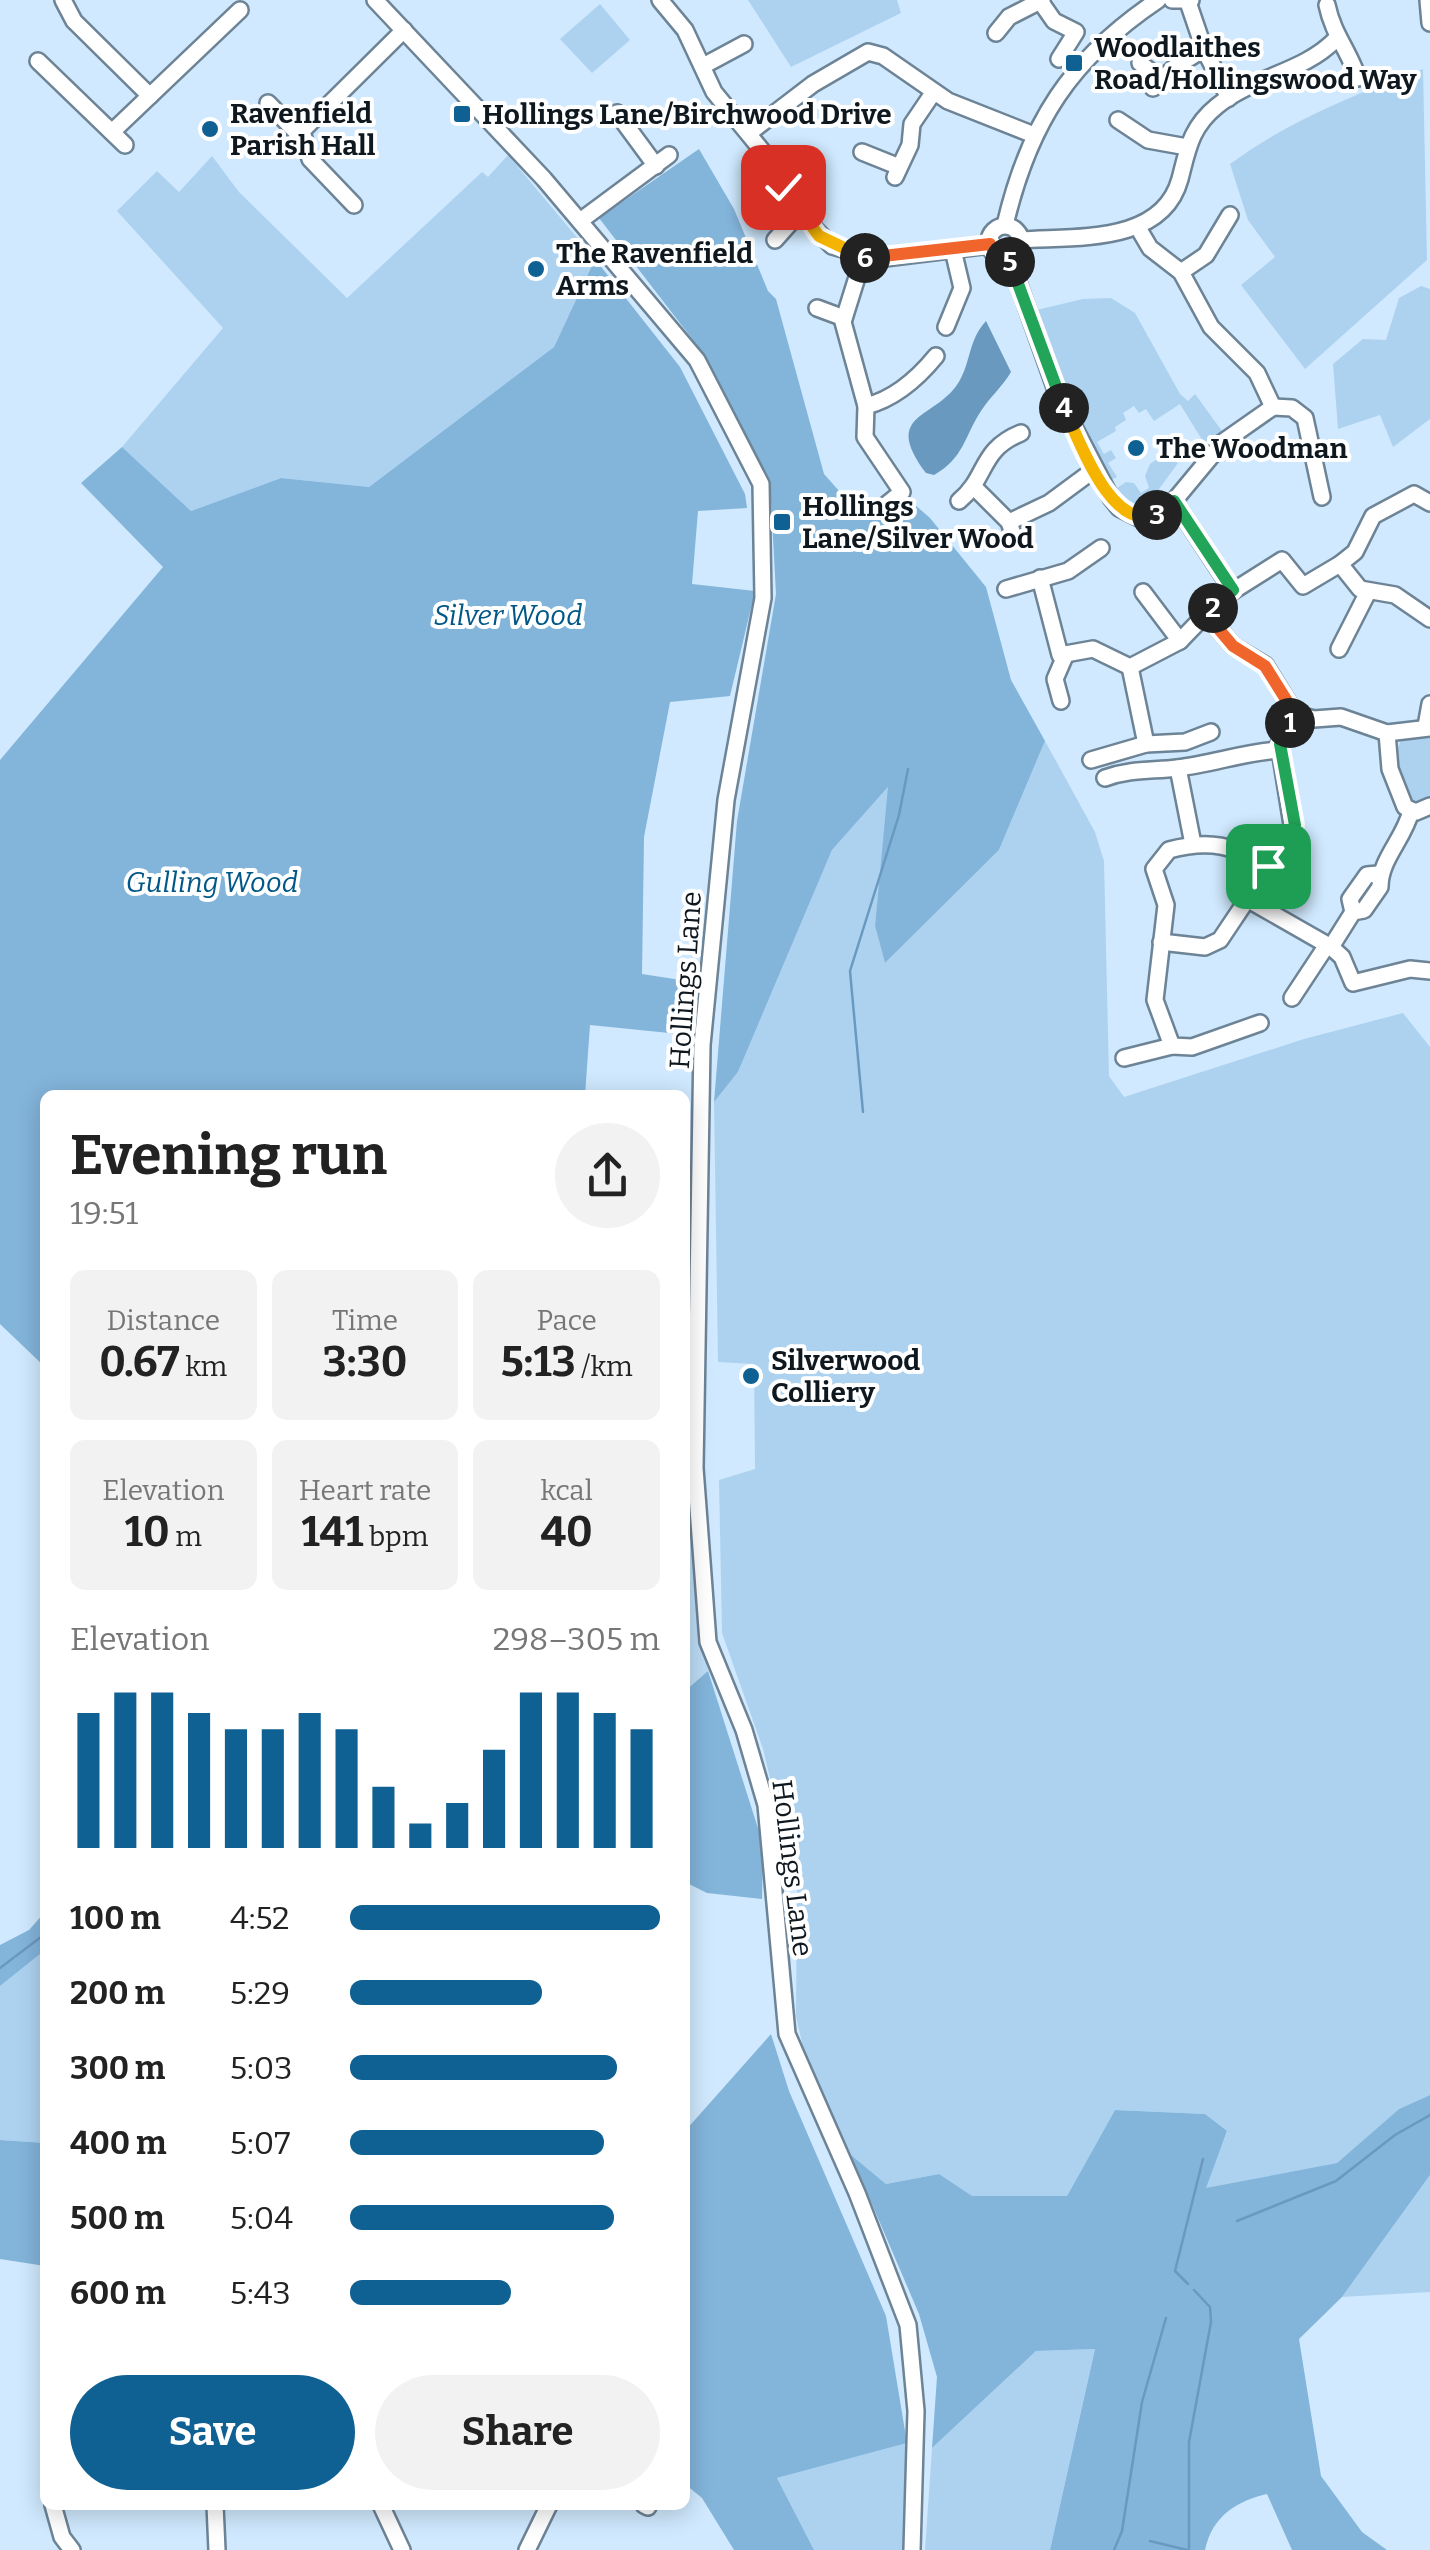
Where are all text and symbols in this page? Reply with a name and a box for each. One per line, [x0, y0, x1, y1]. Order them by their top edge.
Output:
place label: Woodlaithes Road/Hollingswood Way [1094, 31, 1417, 96]
marker: Woodlaithes Road/Hollingswood Way [1063, 52, 1085, 74]
place label: Ravenfield Parish Hall [230, 97, 376, 162]
place label: Hollings Lane/Birchwood Drive [482, 98, 892, 131]
marker: Hollings Lane/Birchwood Drive [451, 103, 473, 125]
marker: Ravenfield Parish Hall [199, 118, 221, 140]
pin [741, 145, 826, 230]
icon: check [756, 160, 811, 215]
pin: 6 [840, 233, 890, 283]
place label: The Ravenfield Arms [556, 237, 753, 302]
pin: 5 [985, 237, 1035, 287]
text: 6 [857, 241, 873, 274]
text: 5 [1002, 245, 1018, 278]
marker: The Ravenfield Arms [525, 258, 547, 280]
pin: 4 [1039, 383, 1089, 433]
text: 4 [1055, 391, 1073, 424]
place label: The Woodman [1156, 432, 1347, 465]
marker: The Woodman [1125, 437, 1147, 459]
place label: Hollings Lane/Silver Wood [802, 490, 1034, 555]
pin: 3 [1132, 490, 1182, 540]
text: 3 [1149, 498, 1165, 531]
marker: Hollings Lane/Silver Wood [771, 511, 793, 533]
pin: 2 [1188, 583, 1238, 633]
text: 2 [1205, 591, 1221, 624]
park label: Silver Wood [433, 599, 583, 632]
pin: 1 [1265, 698, 1315, 748]
text: 1 [1284, 706, 1296, 739]
pin [1226, 824, 1311, 909]
icon: arrive [1241, 839, 1296, 894]
park label: Gulling Wood [126, 866, 298, 899]
street label: Hollings Lane [663, 890, 708, 1070]
text: Evening run [70, 1123, 387, 1189]
button: share [555, 1123, 660, 1228]
text: 19:51 [70, 1194, 138, 1232]
text: Distance [107, 1304, 220, 1337]
text: Time [332, 1304, 398, 1337]
text: Pace [536, 1304, 597, 1337]
text: 0.67 [99, 1337, 180, 1387]
text: 3:30 [323, 1337, 407, 1387]
text: 5:13 [501, 1337, 576, 1387]
place label: Silverwood Colliery [771, 1344, 920, 1409]
text: km [180, 1350, 227, 1383]
text: /km [576, 1350, 633, 1383]
marker: Silverwood Colliery [740, 1365, 762, 1387]
text: Elevation [102, 1474, 224, 1507]
text: Heart rate [299, 1474, 431, 1507]
text: kcal [541, 1474, 593, 1507]
text: 10 [125, 1507, 170, 1557]
text: 141 [301, 1507, 363, 1557]
text: 40 [541, 1507, 593, 1557]
text: m [170, 1520, 202, 1553]
text: bpm [363, 1520, 429, 1553]
text: Elevation [70, 1620, 210, 1658]
text: 298–305 m [493, 1620, 660, 1658]
street label: Hollings Lane [765, 1778, 820, 1958]
text: 100 m [70, 1899, 161, 1937]
text: 4:52 [230, 1899, 289, 1937]
text: 200 m [70, 1974, 165, 2012]
text: 5:29 [230, 1974, 290, 2012]
text: 300 m [70, 2049, 165, 2087]
text: 5:03 [230, 2049, 293, 2087]
text: 400 m [70, 2124, 166, 2162]
text: 5:07 [230, 2124, 290, 2162]
text: 500 m [70, 2199, 164, 2237]
text: 5:04 [230, 2199, 293, 2237]
text: 600 m [70, 2274, 166, 2312]
text: 5:43 [230, 2274, 291, 2312]
button: Save [70, 2375, 355, 2490]
button: Share [375, 2375, 660, 2490]

